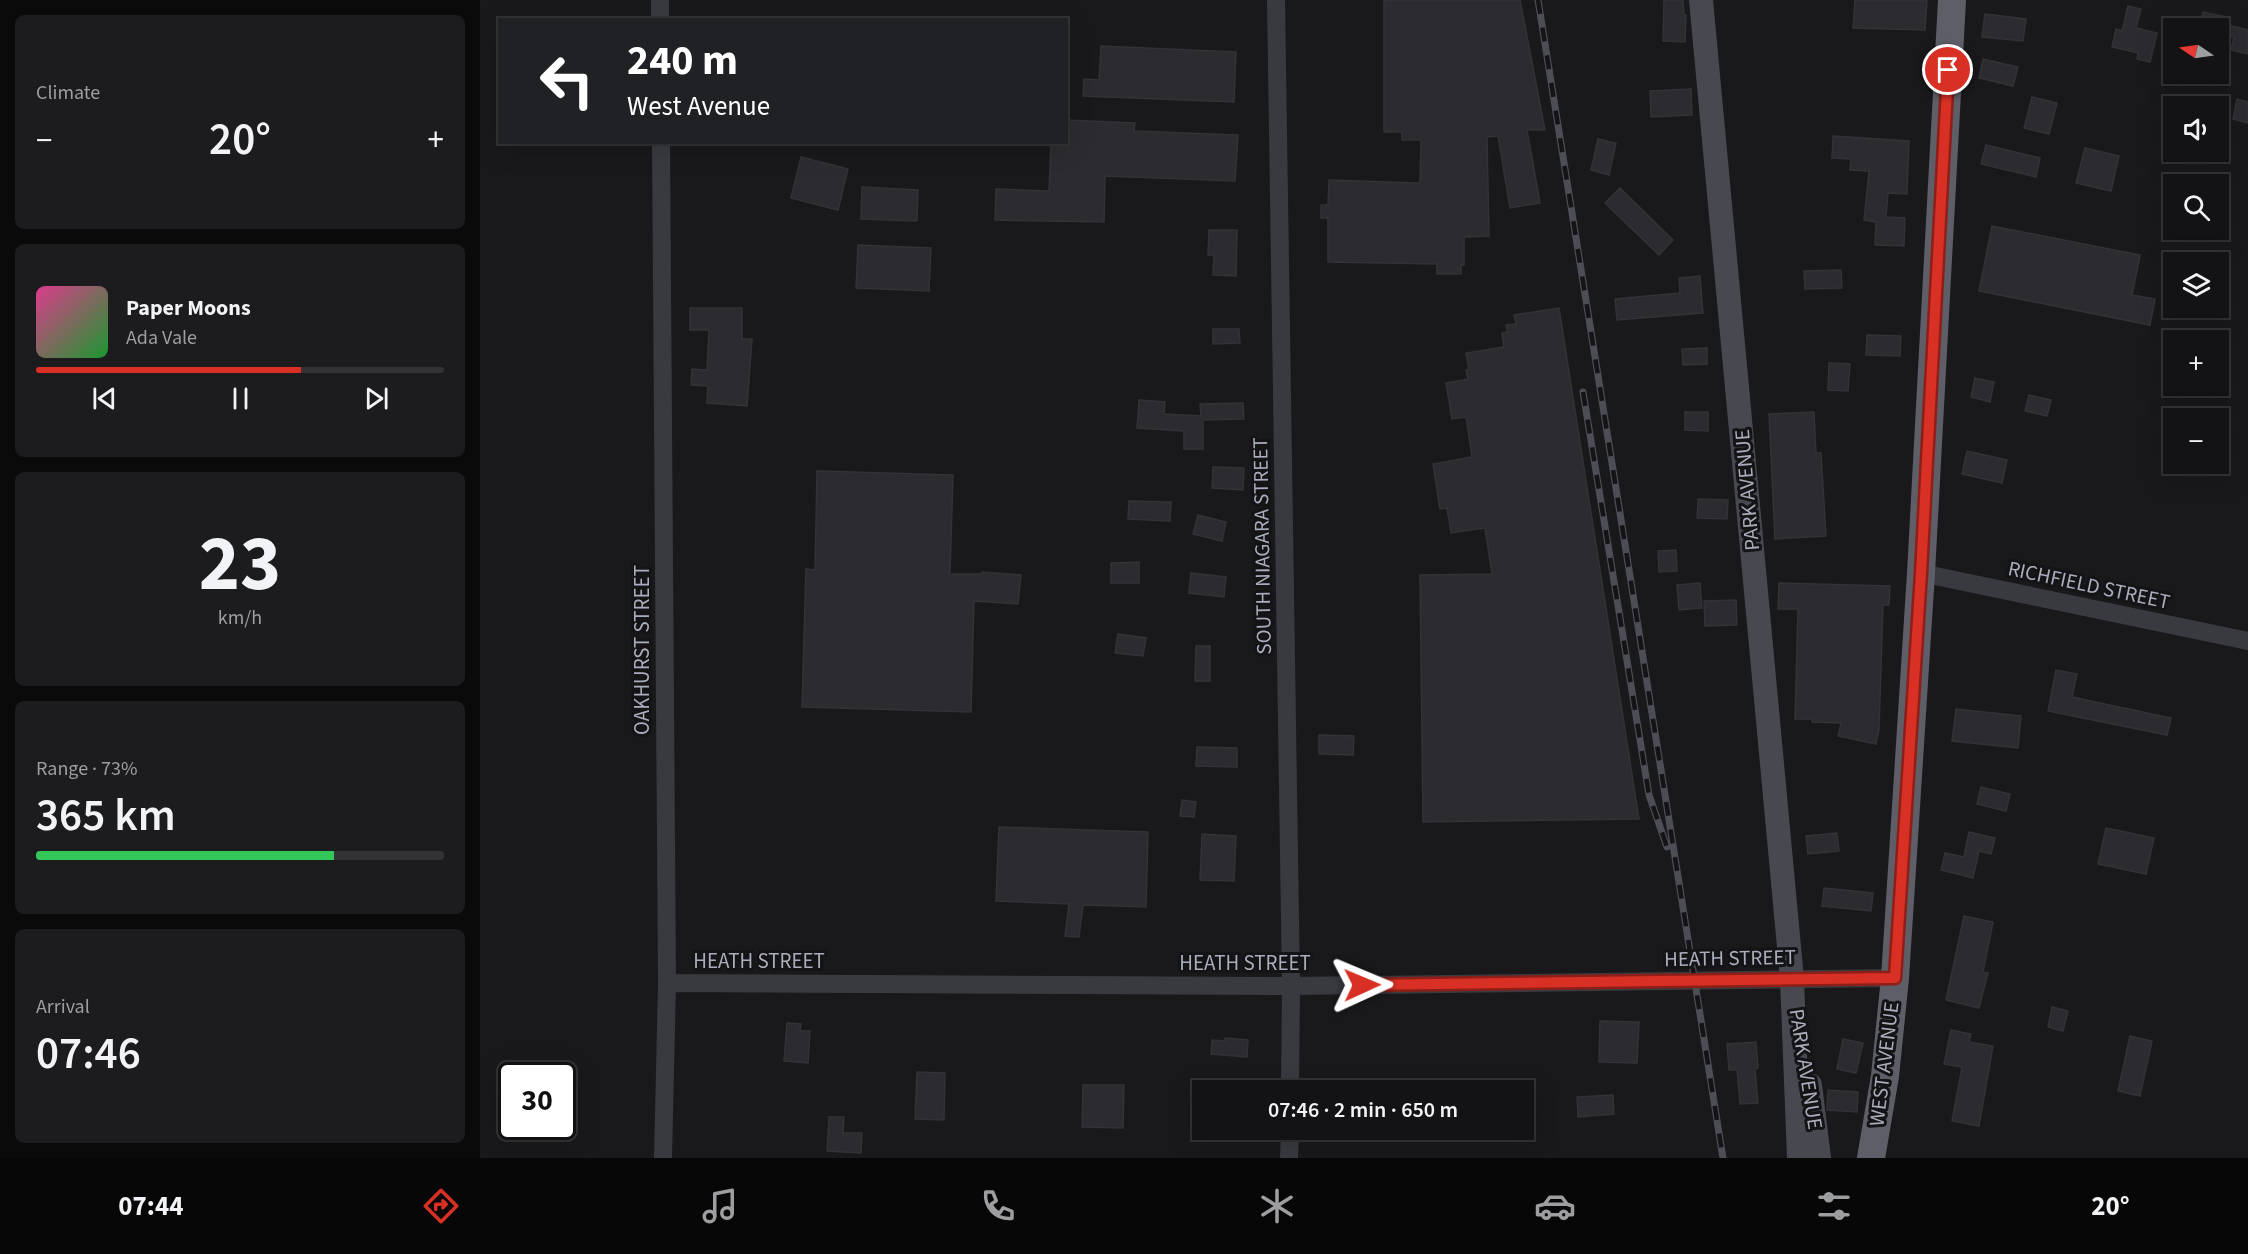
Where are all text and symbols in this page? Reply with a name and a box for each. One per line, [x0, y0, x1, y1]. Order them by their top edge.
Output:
north arrow [2163, 18, 2229, 84]
map controls [2163, 18, 2229, 474]
text: 240 m [627, 31, 738, 91]
icon: left [528, 42, 606, 120]
pin [1922, 44, 1973, 95]
icon: arrive [1931, 53, 1964, 86]
text: Climate [36, 79, 100, 107]
text: West Avenue [627, 87, 770, 126]
button: sound [2163, 96, 2229, 162]
text: 20° [209, 108, 271, 172]
text: − [36, 117, 52, 164]
text: + [428, 117, 444, 164]
button: search [2163, 174, 2229, 240]
button: layers [2163, 252, 2229, 318]
text: Paper Moons [126, 292, 251, 324]
text: Ada Vale [126, 324, 197, 352]
button: + [2163, 330, 2229, 396]
icon: previous [88, 382, 121, 415]
icon: pause [224, 382, 257, 415]
icon: next [360, 382, 393, 415]
button: − [2163, 408, 2229, 474]
street label: PARK AVENUE [1727, 428, 1767, 552]
street label: SOUTH NIAGARA STREET [1245, 437, 1279, 655]
text: 23 [199, 509, 281, 620]
street label: RICHFIELD STREET [2005, 553, 2173, 617]
street label: OAKHURST STREET [627, 565, 657, 735]
text: km/h [218, 604, 262, 632]
text: Range · 73% [36, 755, 137, 783]
text: 365 km [36, 784, 176, 848]
street label: HEATH STREET [1664, 942, 1796, 974]
street label: HEATH STREET [693, 946, 825, 976]
street label: HEATH STREET [1179, 948, 1311, 978]
position arrow [1330, 953, 1394, 1017]
text: Arrival [36, 993, 90, 1021]
street label: WEST AVENUE [1861, 1000, 1907, 1128]
street label: PARK AVENUE [1782, 1006, 1830, 1132]
text: 07:46 [36, 1022, 141, 1086]
speed limit sign: 30 [498, 1062, 576, 1140]
text: 07:46 · 2 min · 650 m [1268, 1094, 1458, 1126]
icon: directions [420, 1185, 462, 1227]
icon: music [699, 1185, 741, 1227]
icon: phone [977, 1185, 1019, 1227]
icon: climate [1256, 1185, 1298, 1227]
icon: car [1534, 1185, 1576, 1227]
icon: filters [1813, 1185, 1855, 1227]
text: 07:44 [118, 1187, 183, 1226]
text: 20° [2091, 1187, 2130, 1226]

